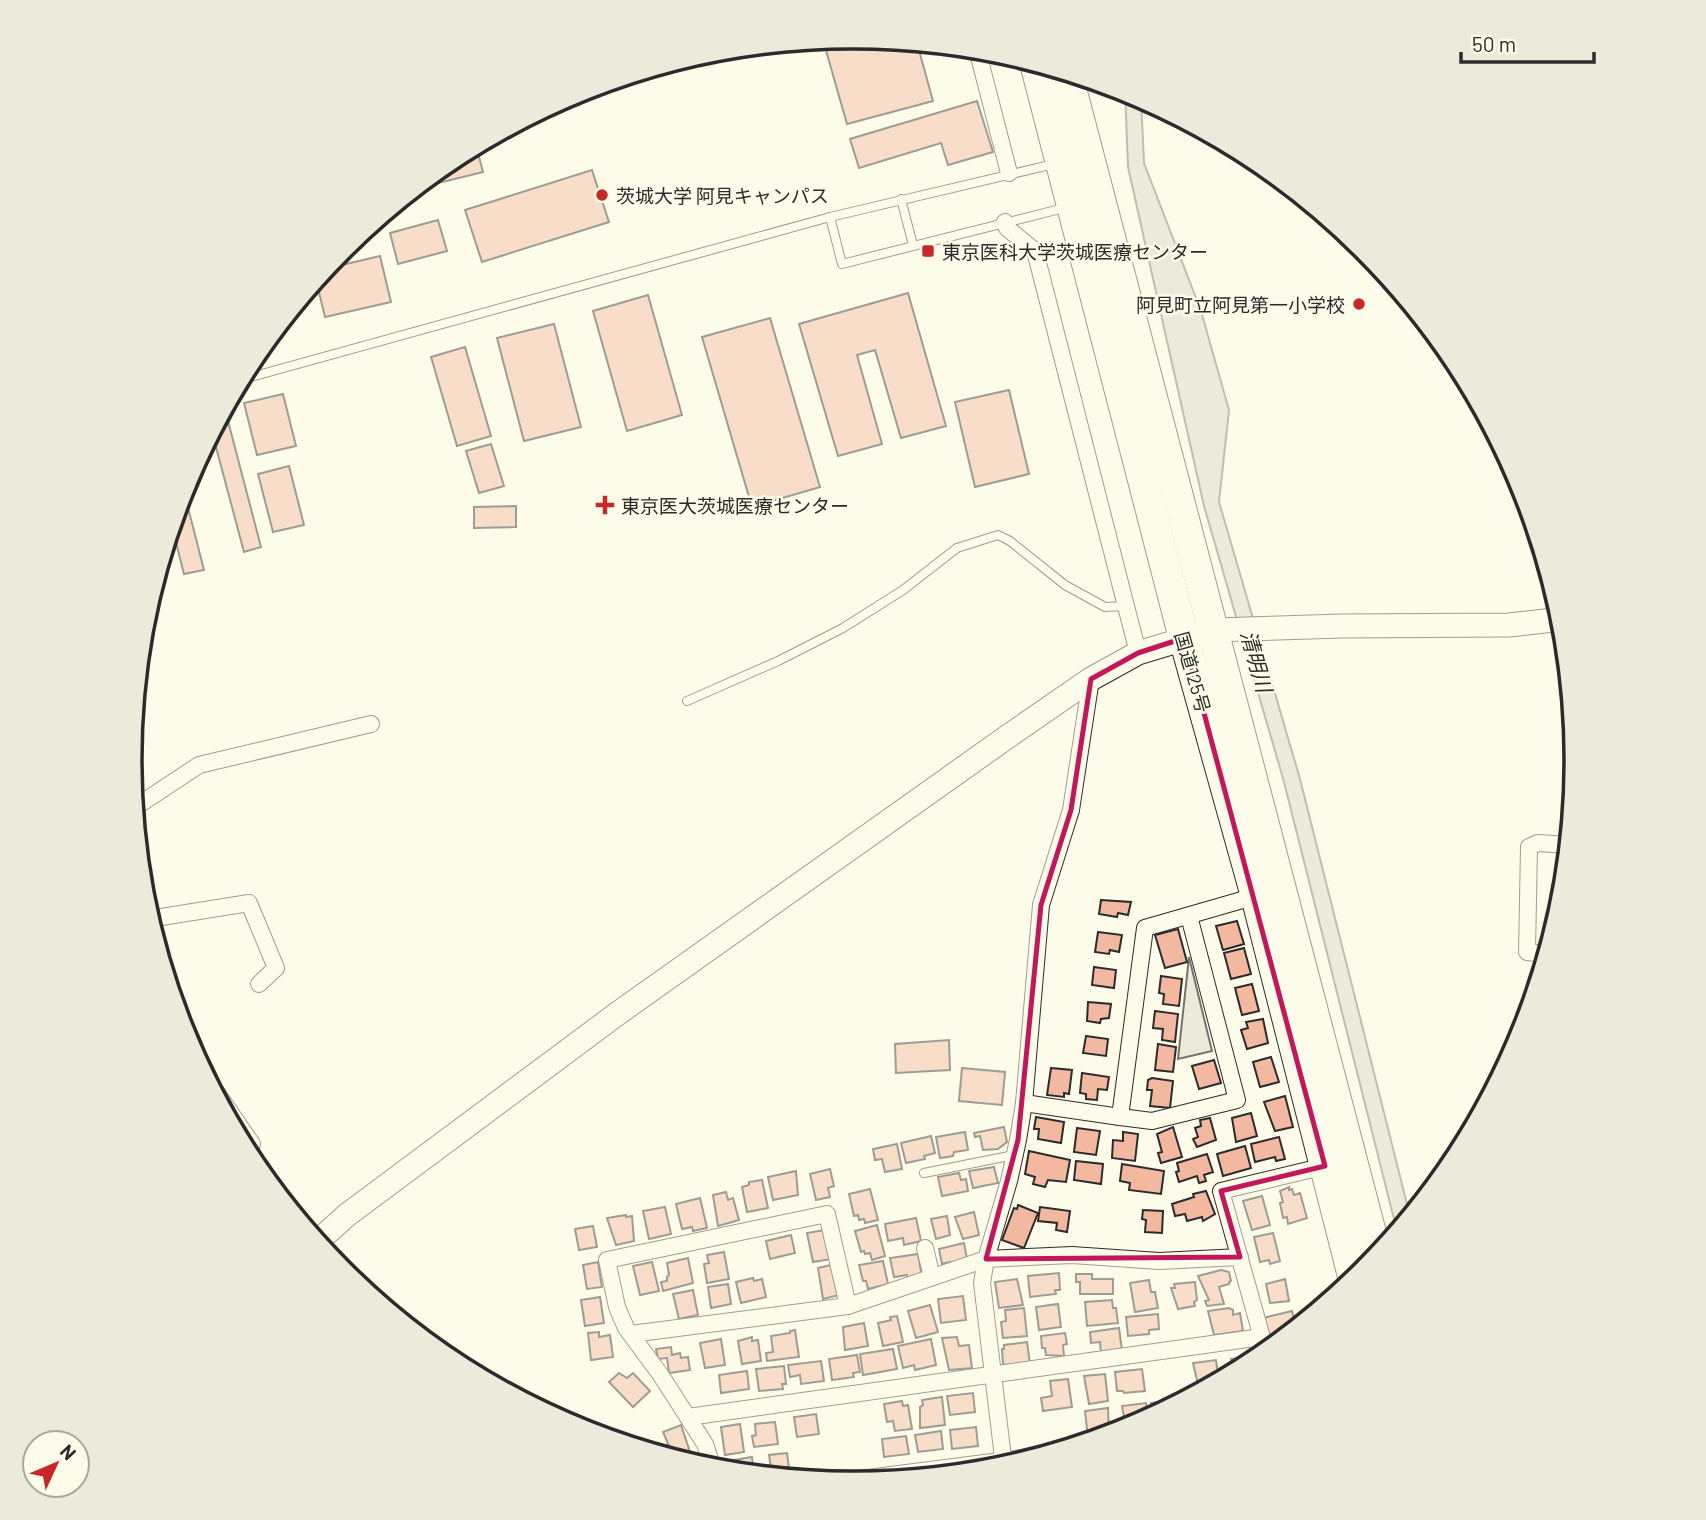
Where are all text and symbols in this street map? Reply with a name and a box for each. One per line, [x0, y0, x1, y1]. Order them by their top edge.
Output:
scale bar [1461, 21, 1594, 65]
text: 50 m [1472, 31, 1516, 56]
place label: 茨城大学 阿見キャンパス [616, 184, 829, 207]
marker: 茨城大学 阿見キャンパス [594, 187, 610, 203]
place label: 東京医科大学茨城医療センター [942, 240, 1208, 263]
marker: 東京医科大学茨城医療センター [920, 243, 936, 259]
place label: 阿見町立阿見第一小学校 [1136, 293, 1345, 316]
marker: 阿見町立阿見第一小学校 [1351, 296, 1367, 312]
place label: 東京医大茨城医療センター [621, 494, 849, 517]
marker: 東京医大茨城医療センター [595, 495, 615, 515]
water label: 清明川 [1236, 627, 1278, 697]
street label: 国道125号 [1170, 629, 1216, 715]
north arrow [21, 1429, 91, 1499]
text: N [56, 1439, 81, 1464]

